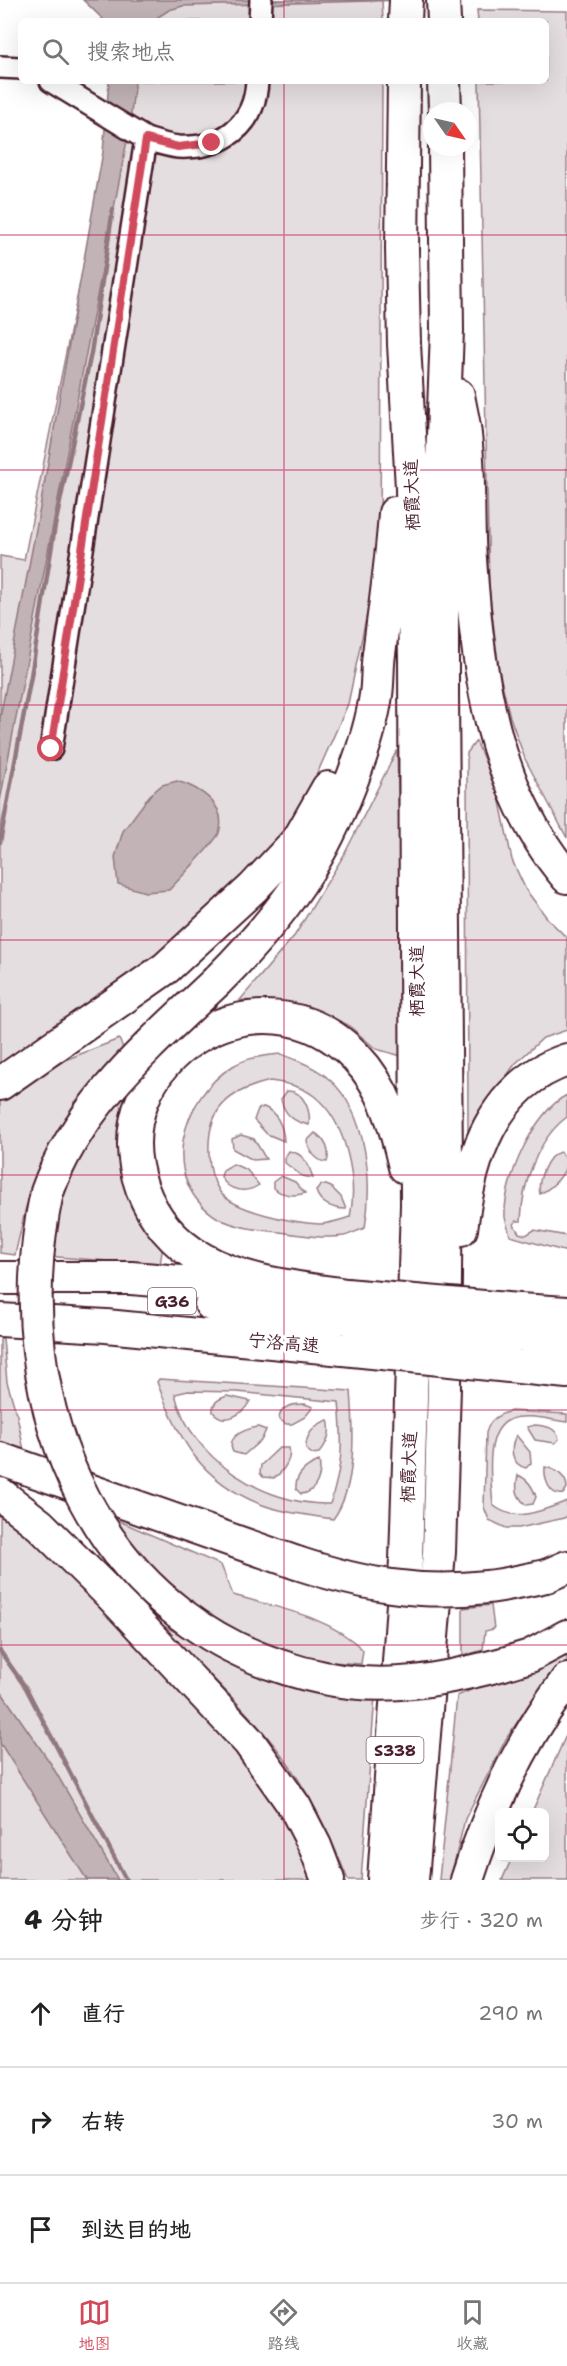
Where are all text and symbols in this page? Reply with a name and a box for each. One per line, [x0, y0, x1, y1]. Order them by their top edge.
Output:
search box [18, 18, 549, 84]
icon: search [39, 35, 72, 68]
text: 搜索地点 [87, 37, 175, 66]
north arrow [423, 102, 477, 156]
route end [198, 129, 224, 155]
street label: 栖霞大道 [399, 459, 425, 531]
route start [37, 735, 63, 761]
street label: 栖霞大道 [405, 945, 429, 1017]
road number: G36 [148, 1288, 196, 1314]
street label: 宁洛高速 [247, 1328, 321, 1358]
street label: 栖霞大道 [396, 1431, 422, 1503]
road number: S338 [366, 1737, 424, 1763]
map controls [495, 1808, 549, 1862]
button: locate [495, 1808, 549, 1862]
text: 4 分钟 [24, 1902, 103, 1937]
text: 步行 · 320 m [420, 1907, 543, 1933]
icon: ahead [24, 1997, 57, 2030]
text: 直行 [81, 1999, 125, 2028]
text: 290 m [478, 2000, 543, 2026]
icon: right [24, 2105, 57, 2138]
text: 右转 [81, 2107, 125, 2136]
text: 30 m [491, 2108, 543, 2134]
icon: arrive [24, 2213, 57, 2246]
text: 到达目的地 [81, 2215, 191, 2244]
tab: 地图 [78, 2296, 111, 2354]
tab: 路线 [267, 2296, 300, 2354]
tab: 收藏 [456, 2296, 489, 2354]

